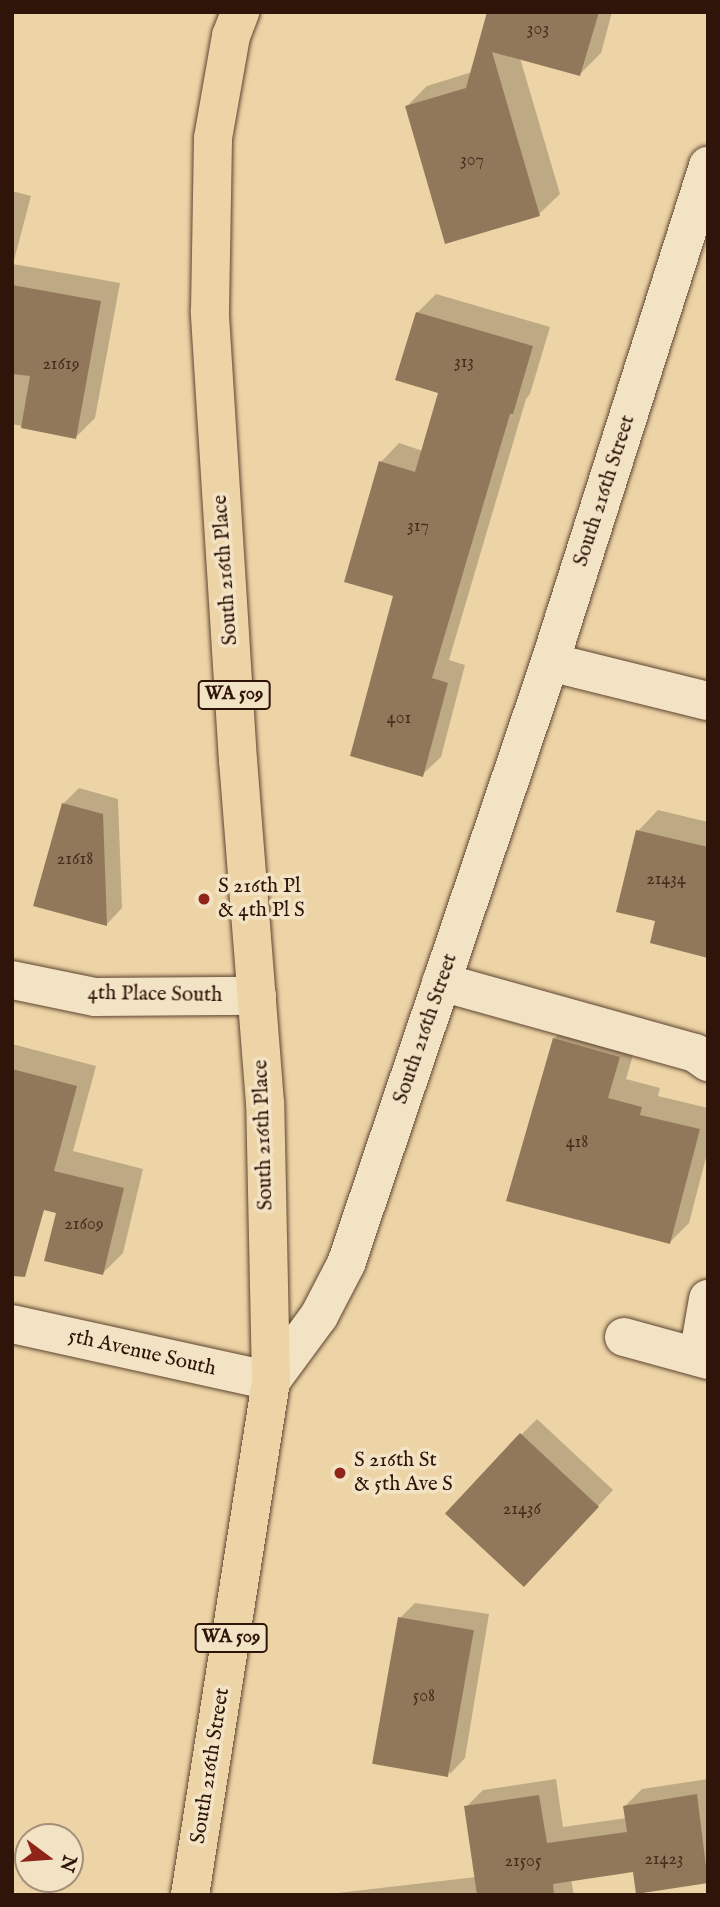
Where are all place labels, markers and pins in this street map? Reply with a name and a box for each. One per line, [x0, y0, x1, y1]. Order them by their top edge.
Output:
place label: S 216th Pl & 4th Pl S [218, 874, 305, 924]
marker: S 216th Pl & 4th Pl S [196, 891, 212, 907]
place label: S 216th St & 5th Ave S [354, 1448, 453, 1498]
marker: S 216th St & 5th Ave S [332, 1465, 348, 1481]

